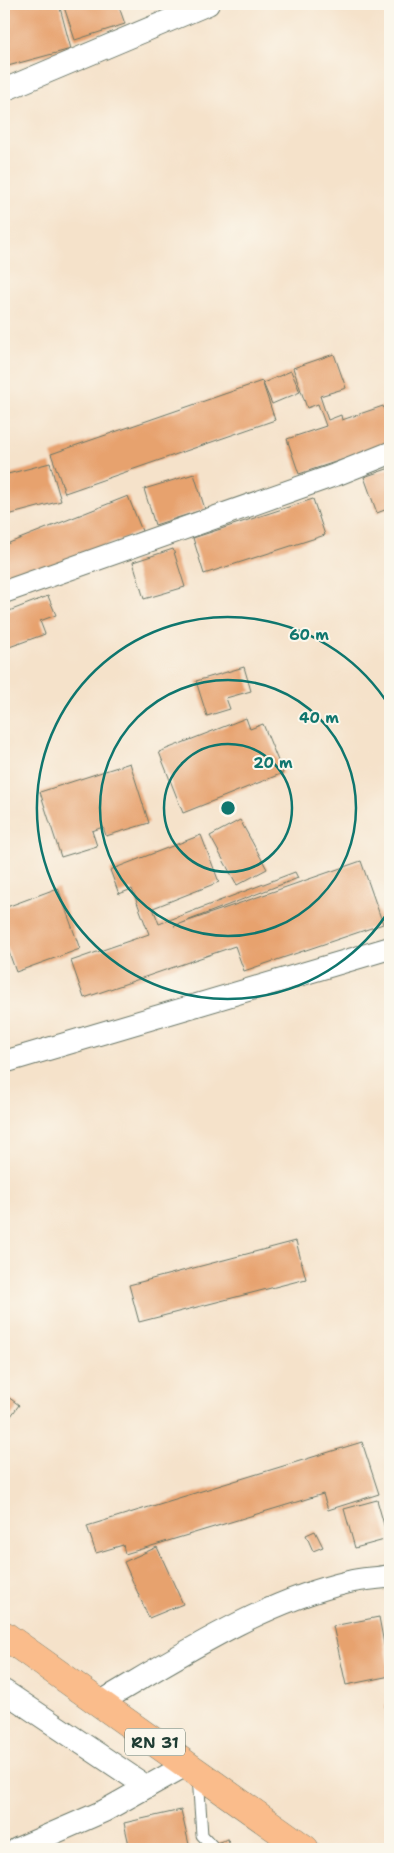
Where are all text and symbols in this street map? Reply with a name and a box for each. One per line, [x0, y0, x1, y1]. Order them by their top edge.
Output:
text: 60 m [289, 625, 329, 645]
text: 40 m [299, 708, 339, 728]
text: 20 m [253, 753, 293, 773]
centre of rings [219, 799, 237, 817]
road number: RN 31 [125, 1728, 185, 1755]

